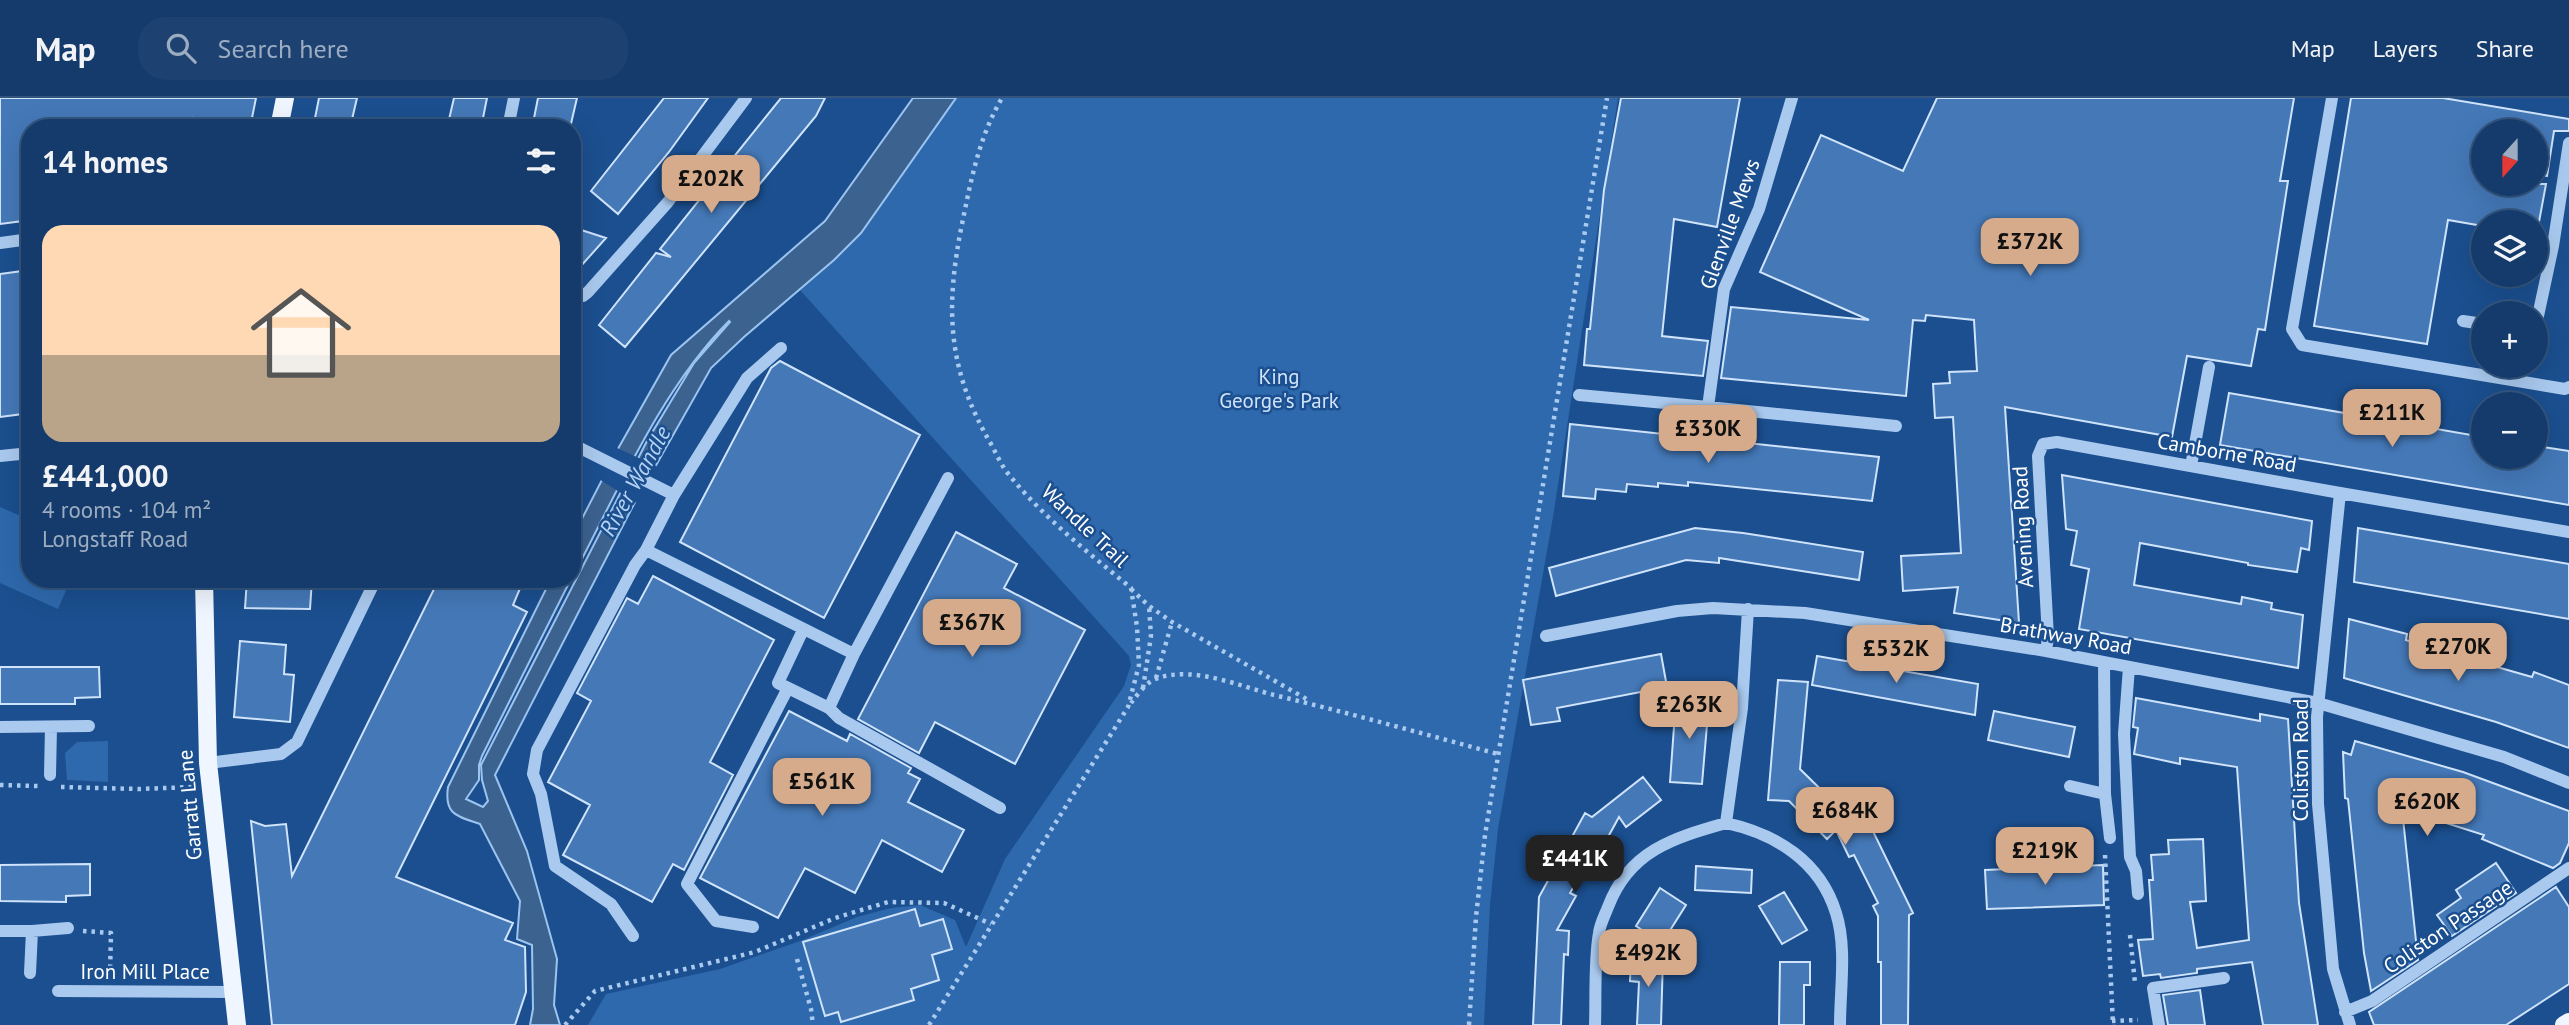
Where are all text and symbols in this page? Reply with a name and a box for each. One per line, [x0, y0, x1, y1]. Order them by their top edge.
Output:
search box [138, 17, 628, 80]
text: Map [35, 27, 96, 70]
icon: search [162, 29, 200, 67]
text: Search here [218, 32, 349, 65]
text: Map [2291, 33, 2335, 64]
text: Layers [2373, 33, 2438, 64]
text: Share [2476, 33, 2534, 64]
north arrow [2471, 119, 2548, 196]
map controls [2471, 119, 2548, 469]
text: 14 homes [42, 142, 168, 181]
icon: filters [522, 142, 560, 180]
street label: Glenville Mews [1693, 155, 1766, 293]
pin: £202K [662, 156, 760, 215]
text: £202K [678, 163, 744, 192]
button: layers [2471, 210, 2548, 287]
pin: £372K [1981, 218, 2079, 278]
text: £372K [1997, 226, 2063, 255]
icon: home [238, 270, 364, 396]
button: + [2471, 301, 2548, 378]
park label: King George's Park [1219, 363, 1339, 414]
pin: £211K [2343, 390, 2441, 449]
button: − [2471, 392, 2548, 469]
text: £211K [2359, 397, 2425, 426]
pin: £330K [1659, 406, 1757, 465]
text: £330K [1675, 413, 1741, 442]
water label: River Wandle [592, 420, 677, 541]
street label: Camborne Road [2155, 427, 2299, 478]
text: £441,000 [42, 456, 169, 495]
street label: Avening Road [2006, 465, 2039, 589]
street label: Wandle Trail [1036, 478, 1135, 573]
text: 4 rooms · 104 m² [42, 495, 211, 524]
text: Longstaff Road [42, 524, 188, 553]
pin: £367K [923, 600, 1021, 659]
text: £367K [939, 607, 1005, 636]
street label: Brathway Road [1998, 611, 2134, 660]
pin: £270K [2409, 624, 2507, 683]
pin: £532K [1847, 626, 1945, 685]
text: £270K [2425, 631, 2491, 660]
text: £532K [1863, 633, 1929, 662]
pin: £263K [1640, 682, 1738, 741]
text: £263K [1656, 689, 1722, 718]
street label: Coliston Road [2287, 699, 2314, 821]
street label: Garratt Lane [171, 749, 208, 861]
pin: £561K [773, 758, 871, 818]
text: £561K [789, 766, 855, 795]
pin: £620K [2378, 778, 2476, 838]
text: £620K [2394, 786, 2460, 815]
pin: £684K [1796, 788, 1894, 847]
text: £684K [1812, 795, 1878, 824]
pin: £219K [1996, 828, 2094, 887]
text: £219K [2012, 835, 2078, 864]
pin: £441K [1526, 836, 1624, 895]
text: £441K [1542, 843, 1608, 872]
street label: Coliston Passage [2378, 874, 2517, 980]
pin: £492K [1599, 930, 1697, 989]
text: £492K [1615, 937, 1681, 966]
street label: Iron Mill Place [80, 958, 210, 985]

